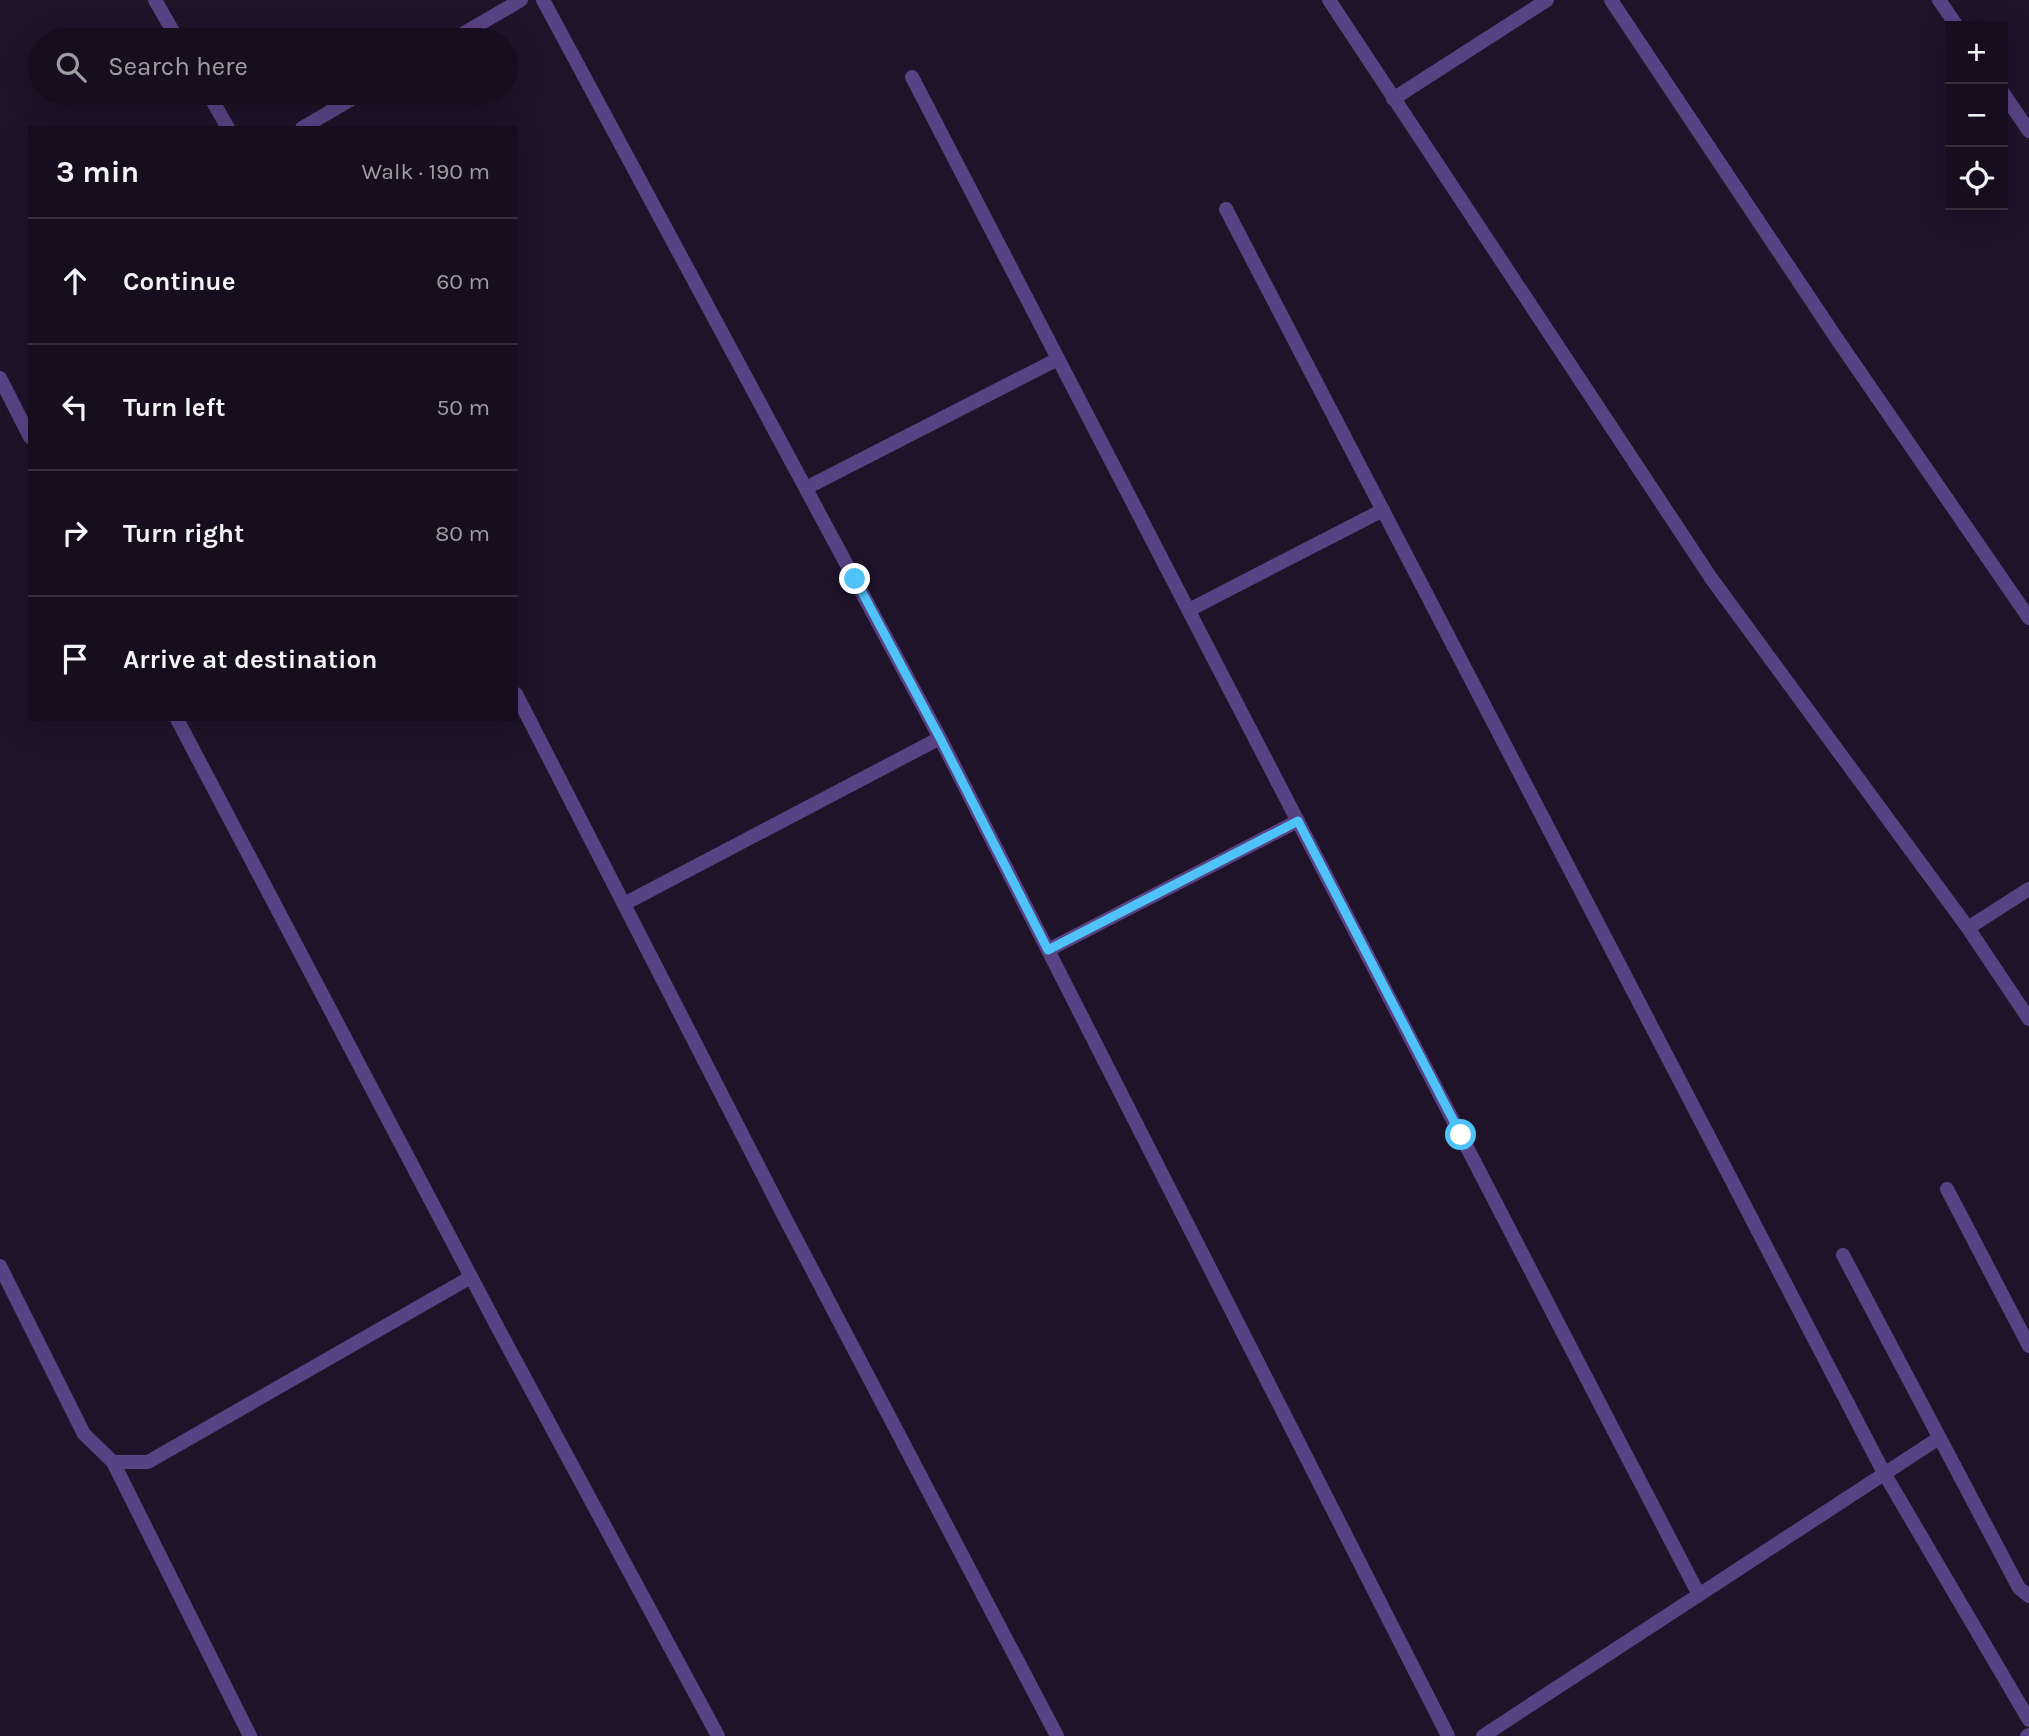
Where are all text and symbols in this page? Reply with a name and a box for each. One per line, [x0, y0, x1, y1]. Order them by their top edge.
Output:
map controls [1945, 21, 2008, 210]
button: + [1945, 21, 2008, 84]
search box [28, 28, 518, 105]
icon: search [52, 48, 90, 86]
text: Search here [108, 51, 248, 82]
button: − [1945, 84, 2008, 147]
button: locate [1945, 147, 2008, 210]
text: 3 min [56, 154, 139, 190]
text: Walk · 190 m [362, 158, 490, 185]
icon: ahead [56, 262, 94, 300]
text: Continue [123, 266, 235, 297]
text: 60 m [436, 268, 490, 295]
icon: left [56, 388, 94, 426]
text: Turn left [123, 392, 225, 423]
text: 50 m [436, 394, 490, 421]
icon: right [56, 514, 94, 552]
text: Turn right [123, 518, 244, 549]
text: 80 m [435, 520, 490, 547]
route end [839, 563, 870, 594]
icon: arrive [56, 640, 94, 678]
text: Arrive at destination [123, 644, 377, 675]
route start [1445, 1119, 1476, 1150]

